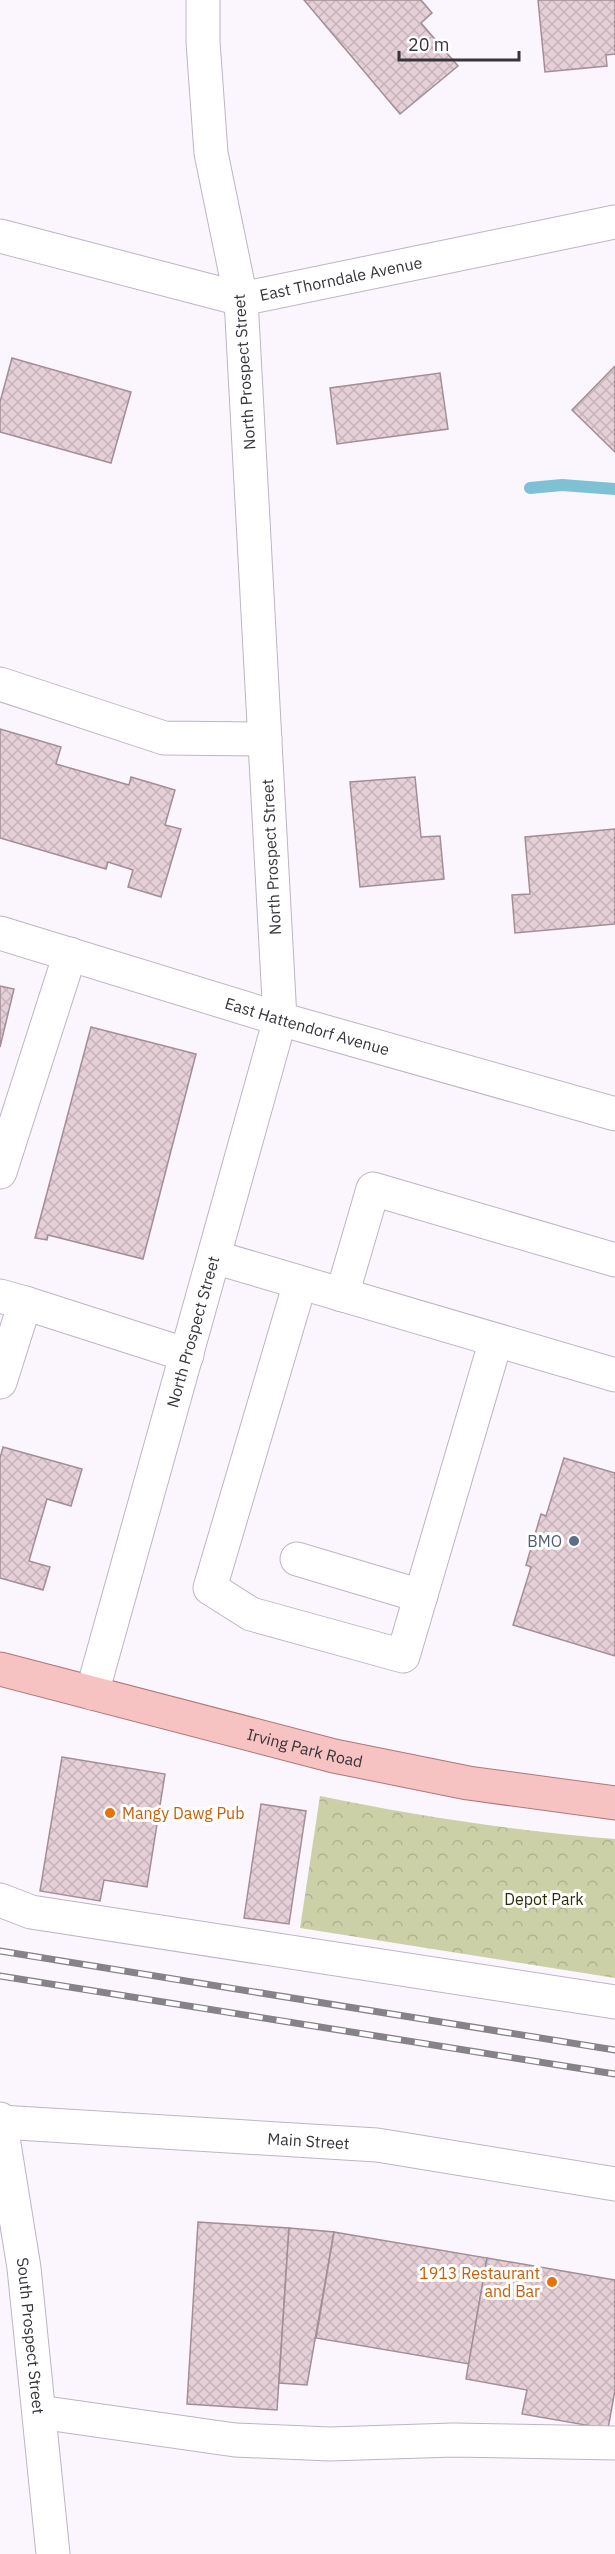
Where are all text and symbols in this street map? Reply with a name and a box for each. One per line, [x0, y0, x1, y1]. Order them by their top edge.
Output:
scale bar [399, 24, 519, 62]
text: 20 m [408, 33, 450, 56]
street label: East Thorndale Avenue [258, 252, 424, 305]
street label: North Prospect Street [229, 293, 259, 451]
street label: North Prospect Street [257, 778, 285, 936]
street label: East Hattendorf Avenue [222, 993, 392, 1060]
street label: North Prospect Street [162, 1254, 223, 1410]
place label: BMO [527, 1531, 562, 1551]
marker: BMO [567, 1534, 581, 1548]
street label: Irving Park Road [245, 1724, 365, 1772]
place label: Mangy Dawg Pub [122, 1803, 244, 1823]
marker: Mangy Dawg Pub [103, 1806, 117, 1820]
park label: Depot Park [504, 1889, 584, 1909]
street label: Main Street [267, 2128, 350, 2153]
street label: South Prospect Street [12, 2256, 49, 2415]
place label: 1913 Restaurant and Bar [419, 2263, 540, 2301]
marker: 1913 Restaurant and Bar [545, 2275, 559, 2289]

